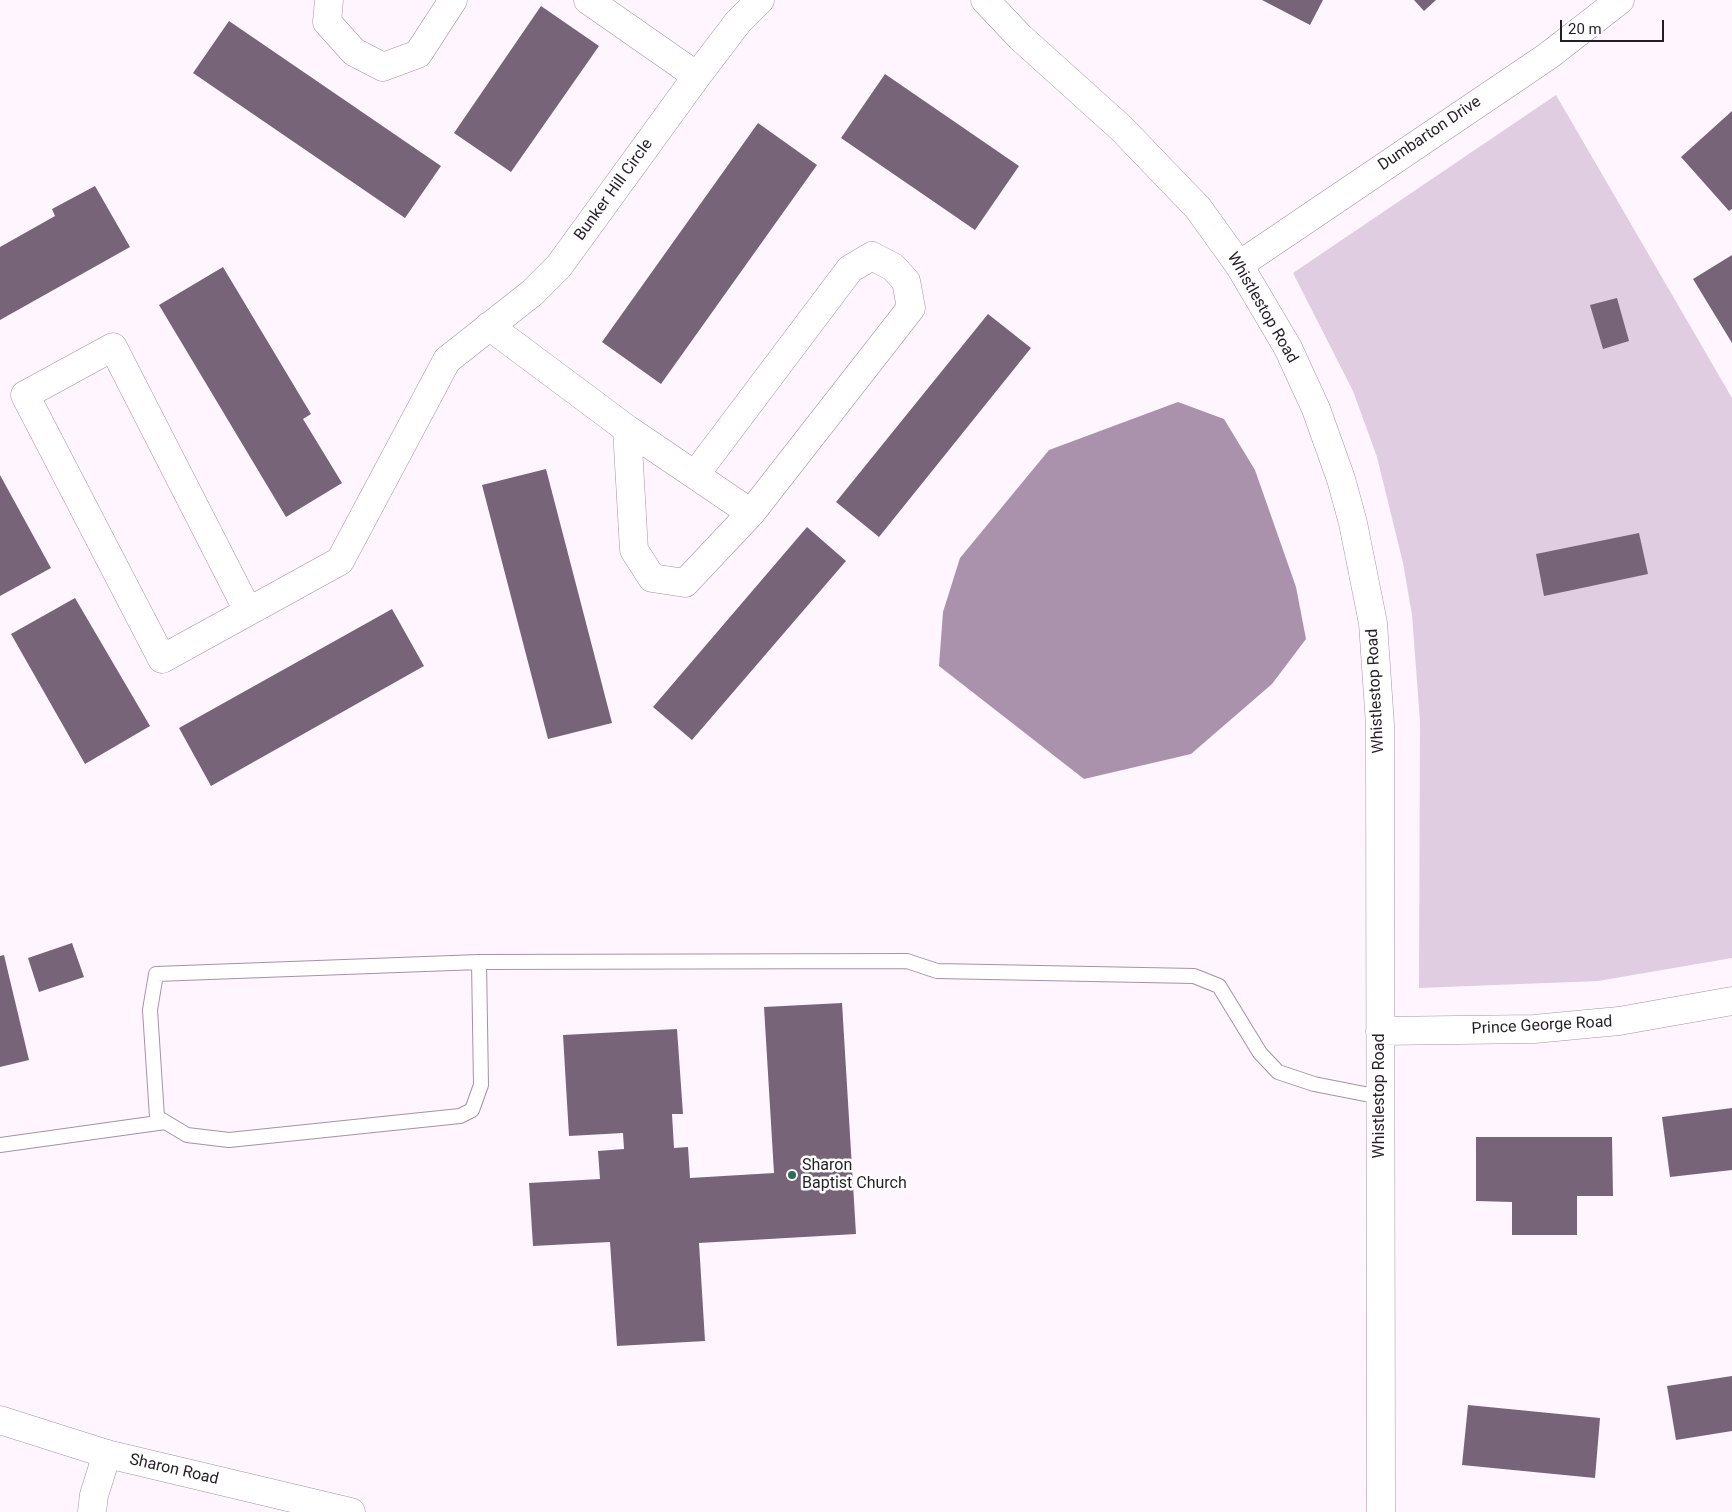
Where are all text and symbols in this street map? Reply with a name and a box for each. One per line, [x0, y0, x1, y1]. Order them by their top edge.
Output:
scale bar [1562, 10, 1666, 42]
text: 20 m [1568, 20, 1602, 38]
street label: Dumbarton Drive [1375, 93, 1485, 175]
street label: Bunker Hill Circle [571, 135, 657, 245]
street label: Whistlestop Road [1222, 249, 1302, 367]
street label: Whistlestop Road [1363, 628, 1389, 754]
street label: Prince George Road [1471, 1013, 1613, 1039]
street label: Whistlestop Road [1370, 1034, 1390, 1158]
place label: Sharon Baptist Church [802, 1156, 907, 1194]
marker: Sharon Baptist Church [786, 1169, 798, 1181]
street label: Sharon Road [128, 1450, 220, 1490]

